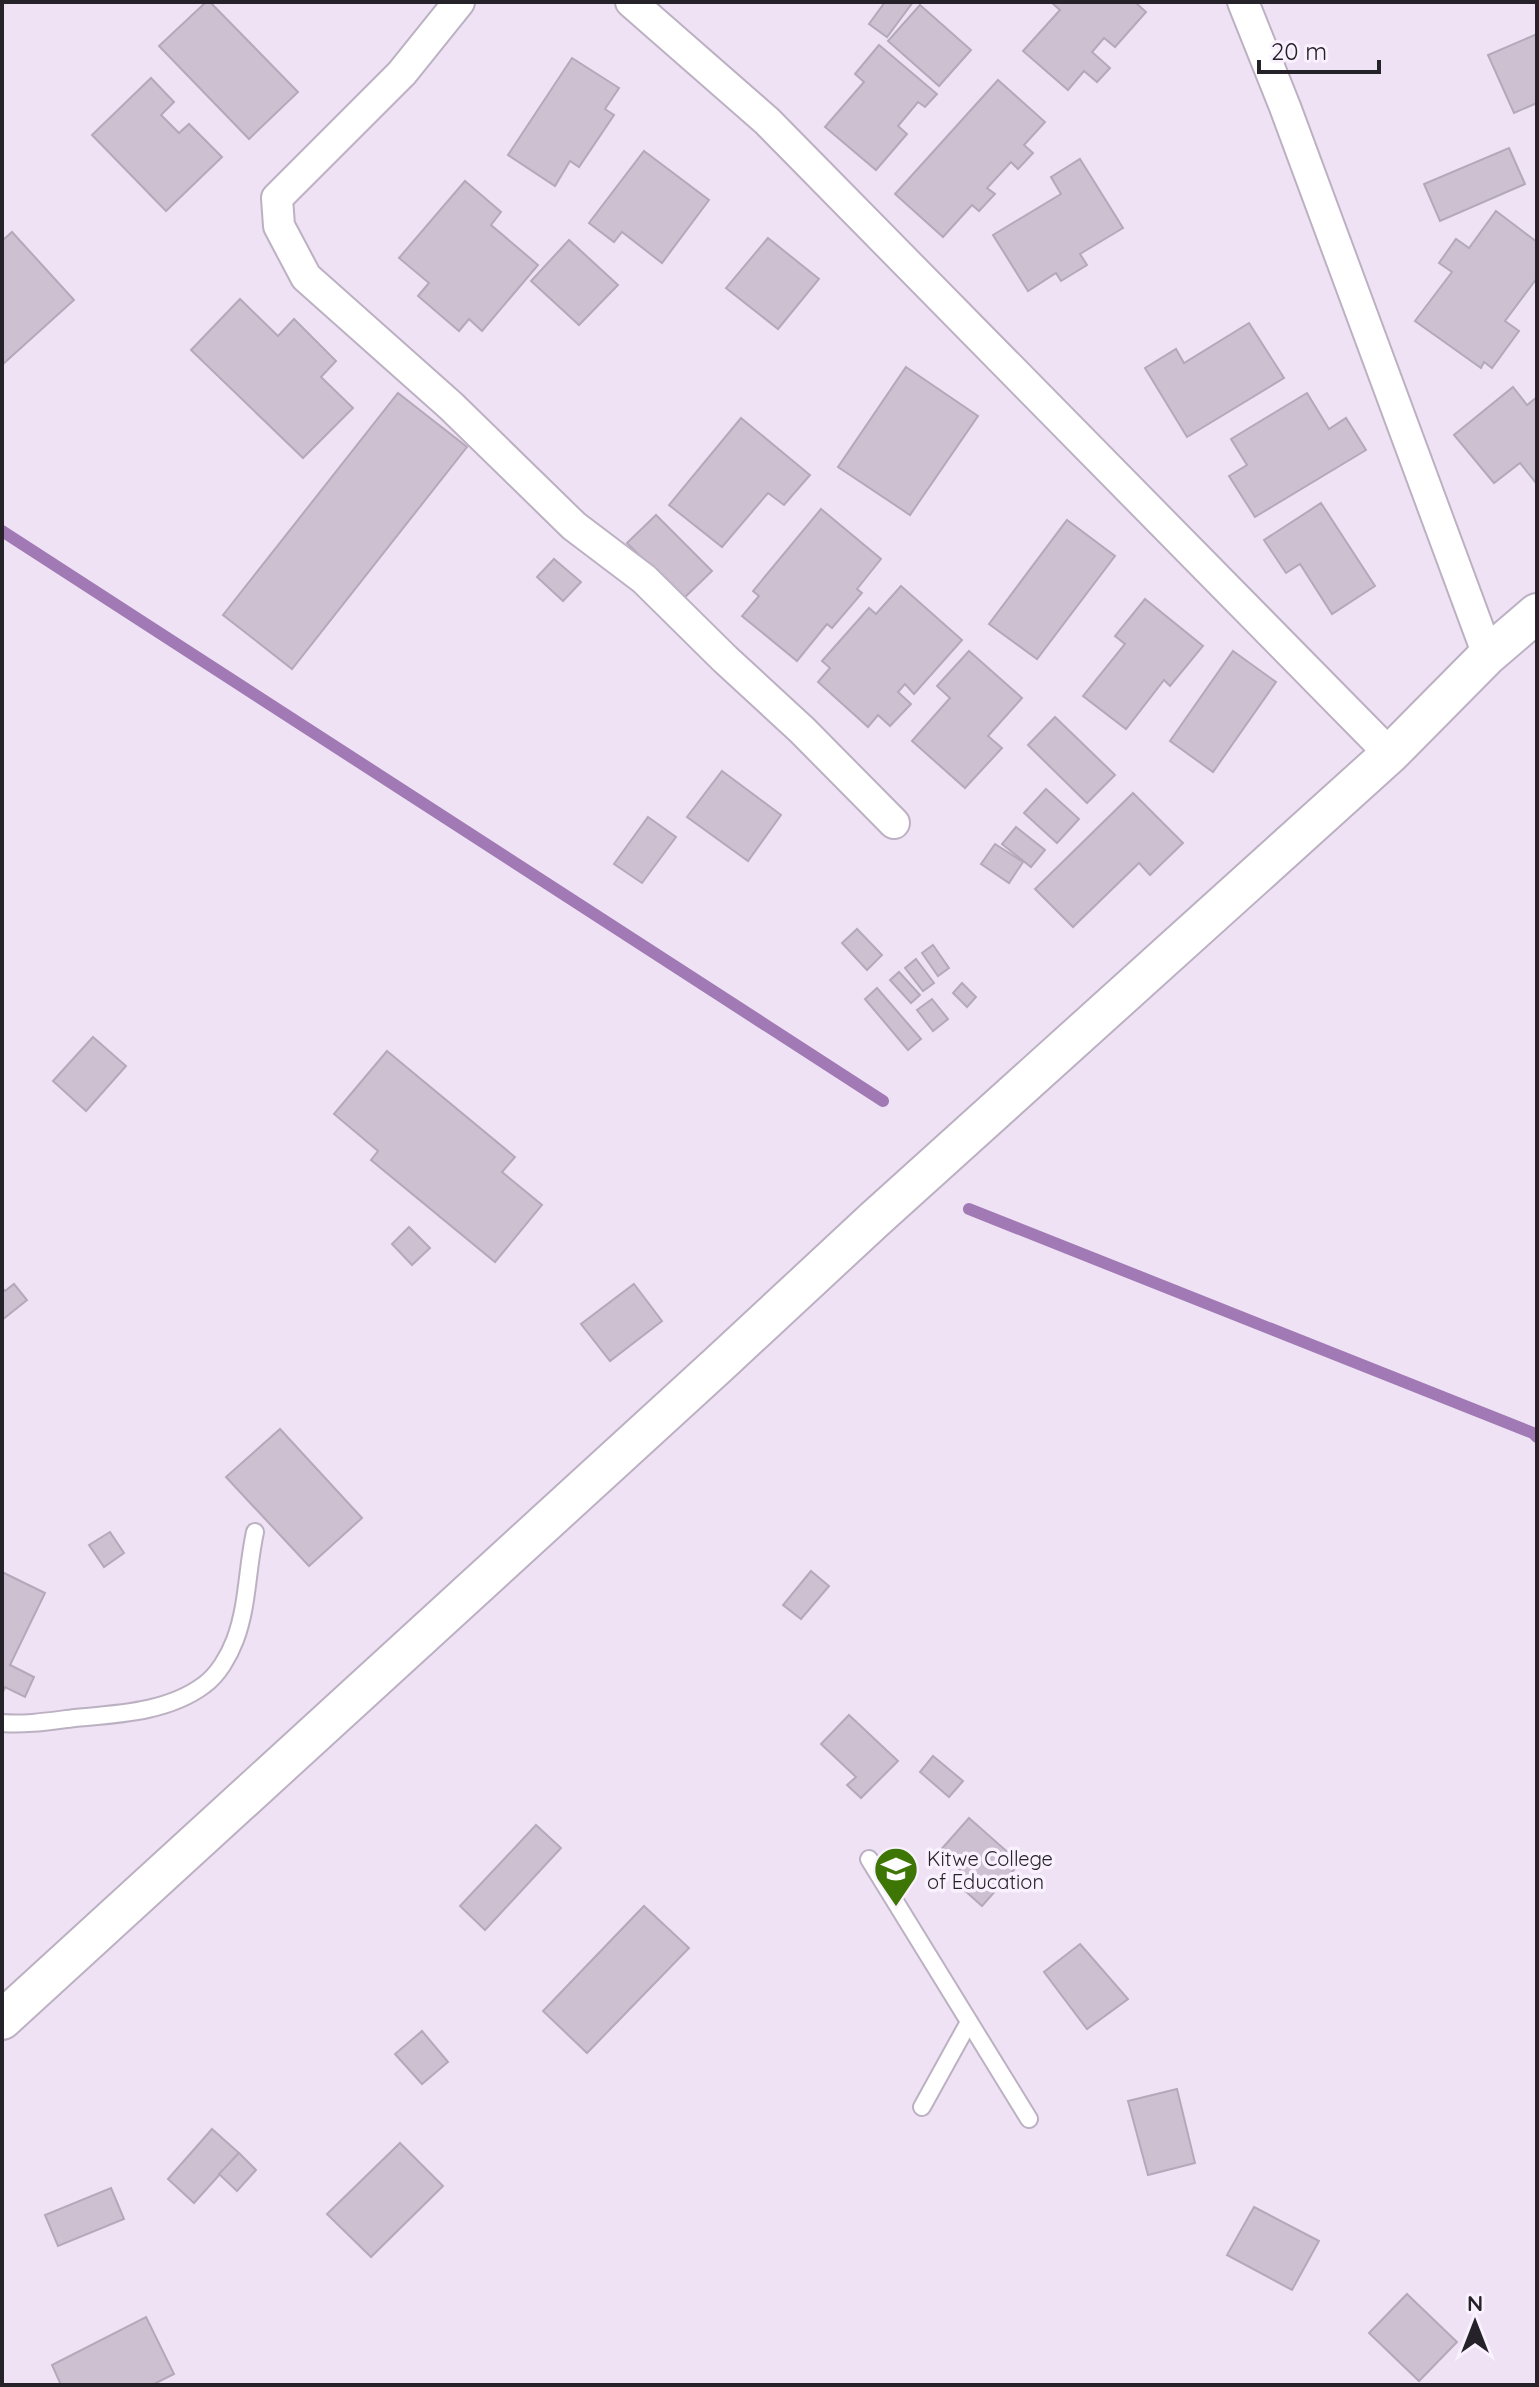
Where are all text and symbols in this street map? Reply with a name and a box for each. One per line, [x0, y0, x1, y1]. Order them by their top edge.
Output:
scale bar [1259, 24, 1379, 74]
text: 20 m [1271, 36, 1327, 66]
school or university icon: Kitwe College of Education [872, 1845, 920, 1908]
place label: Kitwe College of Education [927, 1846, 1053, 1894]
north arrow [1435, 2283, 1515, 2363]
text: N [1467, 2289, 1483, 2317]

